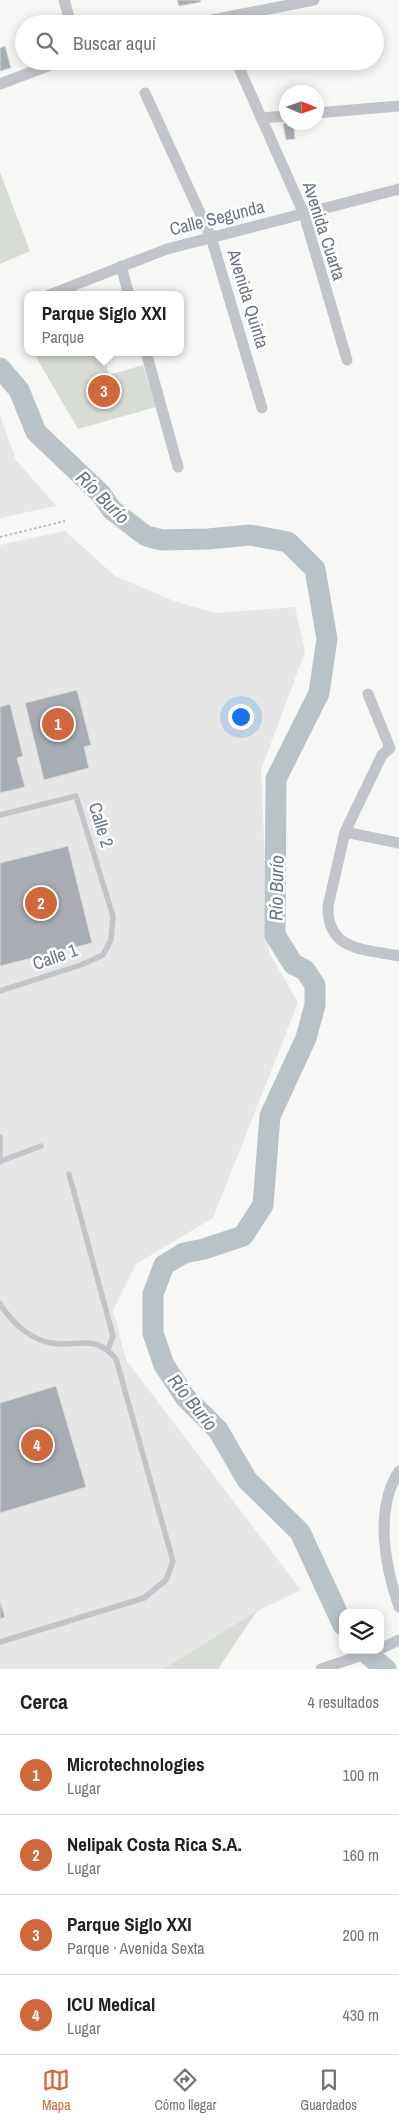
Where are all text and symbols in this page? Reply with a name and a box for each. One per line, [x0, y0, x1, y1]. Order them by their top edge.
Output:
search box [15, 15, 384, 70]
icon: search [33, 29, 61, 57]
text: Buscar aquí [73, 30, 156, 56]
north arrow [279, 85, 324, 130]
street label: Avenida Cuarta [296, 177, 352, 283]
street label: Calle Segunda [167, 194, 267, 241]
street label: Avenida Quinta [221, 245, 275, 351]
popup [24, 291, 184, 356]
text: Parque Siglo XXI [42, 300, 166, 326]
text: Parque [42, 326, 84, 348]
pin: 3 [88, 372, 120, 410]
water label: Río Burío [71, 465, 136, 530]
your location [228, 704, 254, 730]
pin: 1 [42, 705, 74, 743]
street label: Calle 2 [83, 799, 120, 850]
water label: Río Burío [262, 855, 290, 921]
pin: 2 [25, 884, 57, 922]
street label: Calle 1 [29, 937, 81, 976]
water label: Río Burío [162, 1368, 224, 1436]
pin: 4 [21, 1426, 53, 1464]
map controls [339, 1609, 384, 1654]
button: layers [339, 1609, 384, 1654]
text: Cerca [20, 1687, 68, 1716]
text: 4 resultados [308, 1691, 379, 1713]
text: Microtechnologies [67, 1751, 205, 1777]
text: 1 [32, 1764, 40, 1786]
text: 100 m [343, 1764, 379, 1786]
text: Lugar [67, 1777, 101, 1799]
text: Nelipak Costa Rica S.A. [67, 1831, 242, 1857]
text: 2 [32, 1844, 40, 1866]
text: 160 m [343, 1844, 379, 1866]
text: Lugar [67, 1857, 101, 1879]
text: Parque Siglo XXI [67, 1911, 192, 1937]
text: 3 [32, 1924, 40, 1946]
text: 200 m [343, 1924, 379, 1946]
text: Parque · Avenida Sexta [67, 1937, 205, 1959]
text: ICU Medical [67, 1991, 155, 2017]
text: 4 [32, 2004, 40, 2026]
text: 430 m [343, 2004, 379, 2026]
text: Lugar [67, 2017, 101, 2039]
tab: Mapa [42, 2066, 71, 2114]
tab: Cómo llegar [155, 2066, 216, 2114]
tab: Guardados [300, 2066, 357, 2114]

